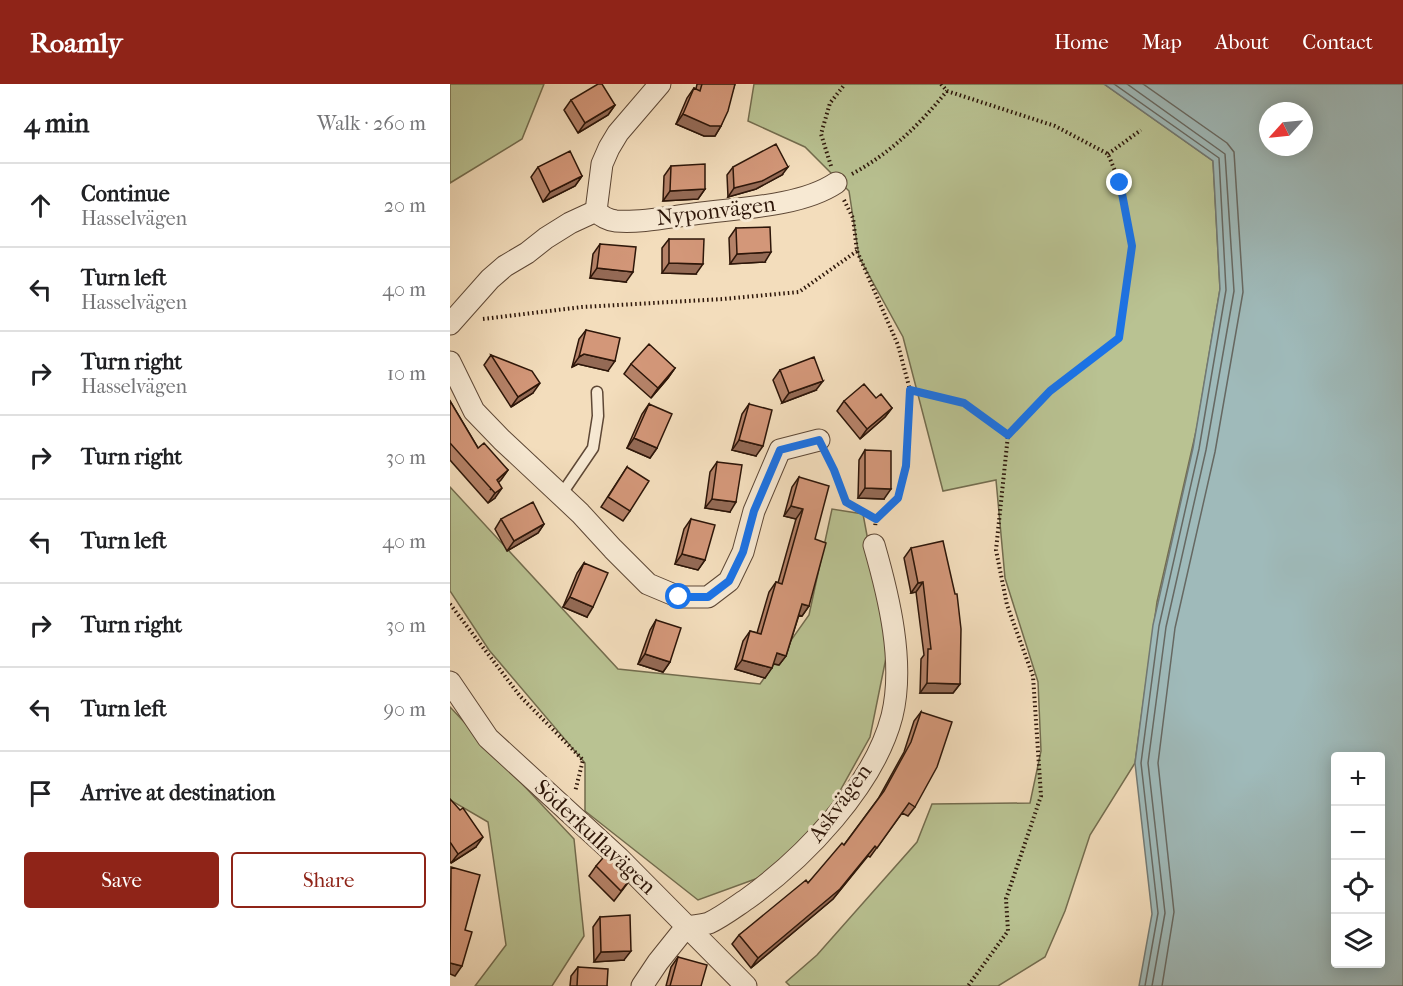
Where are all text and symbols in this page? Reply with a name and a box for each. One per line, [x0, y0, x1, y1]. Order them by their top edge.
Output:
text: Roamly [30, 26, 122, 59]
text: Home [1054, 30, 1109, 54]
text: Map [1142, 30, 1182, 54]
text: About [1215, 30, 1269, 54]
text: Contact [1302, 30, 1373, 54]
north arrow [1259, 102, 1313, 156]
text: 4 min [24, 108, 89, 139]
text: Walk · 260 m [317, 112, 426, 135]
route end [1106, 169, 1132, 195]
text: Continue [81, 181, 170, 207]
icon: ahead [24, 189, 57, 222]
street label: Nyponvägen [655, 191, 777, 231]
text: 20 m [384, 194, 426, 217]
text: Hasselvägen [81, 207, 187, 230]
text: Turn left [81, 265, 167, 291]
icon: left [24, 273, 57, 306]
text: 40 m [382, 278, 426, 301]
text: Hasselvägen [81, 291, 187, 314]
text: Turn right [81, 349, 182, 375]
icon: right [24, 357, 57, 390]
text: 10 m [387, 362, 426, 385]
text: Hasselvägen [81, 375, 187, 398]
icon: right [24, 441, 57, 474]
text: Turn right [81, 444, 182, 470]
text: 30 m [386, 446, 426, 469]
icon: left [24, 525, 57, 558]
text: Turn left [81, 528, 167, 554]
text: 40 m [382, 530, 426, 553]
route start [665, 583, 691, 609]
icon: right [24, 609, 57, 642]
text: Turn right [81, 612, 182, 638]
text: 30 m [386, 614, 426, 637]
icon: left [24, 693, 57, 726]
text: Turn left [81, 696, 167, 722]
text: 90 m [384, 698, 426, 721]
map controls [1331, 752, 1385, 968]
button: + [1331, 752, 1385, 806]
street label: Askvägen [802, 759, 877, 848]
street label: Söderkullavägen [529, 774, 661, 900]
icon: arrive [24, 777, 57, 810]
text: Arrive at destination [81, 780, 275, 806]
button: − [1331, 806, 1385, 860]
button: Save [24, 852, 219, 908]
button: Share [231, 852, 426, 908]
button: locate [1331, 860, 1385, 914]
button: layers [1331, 914, 1385, 968]

